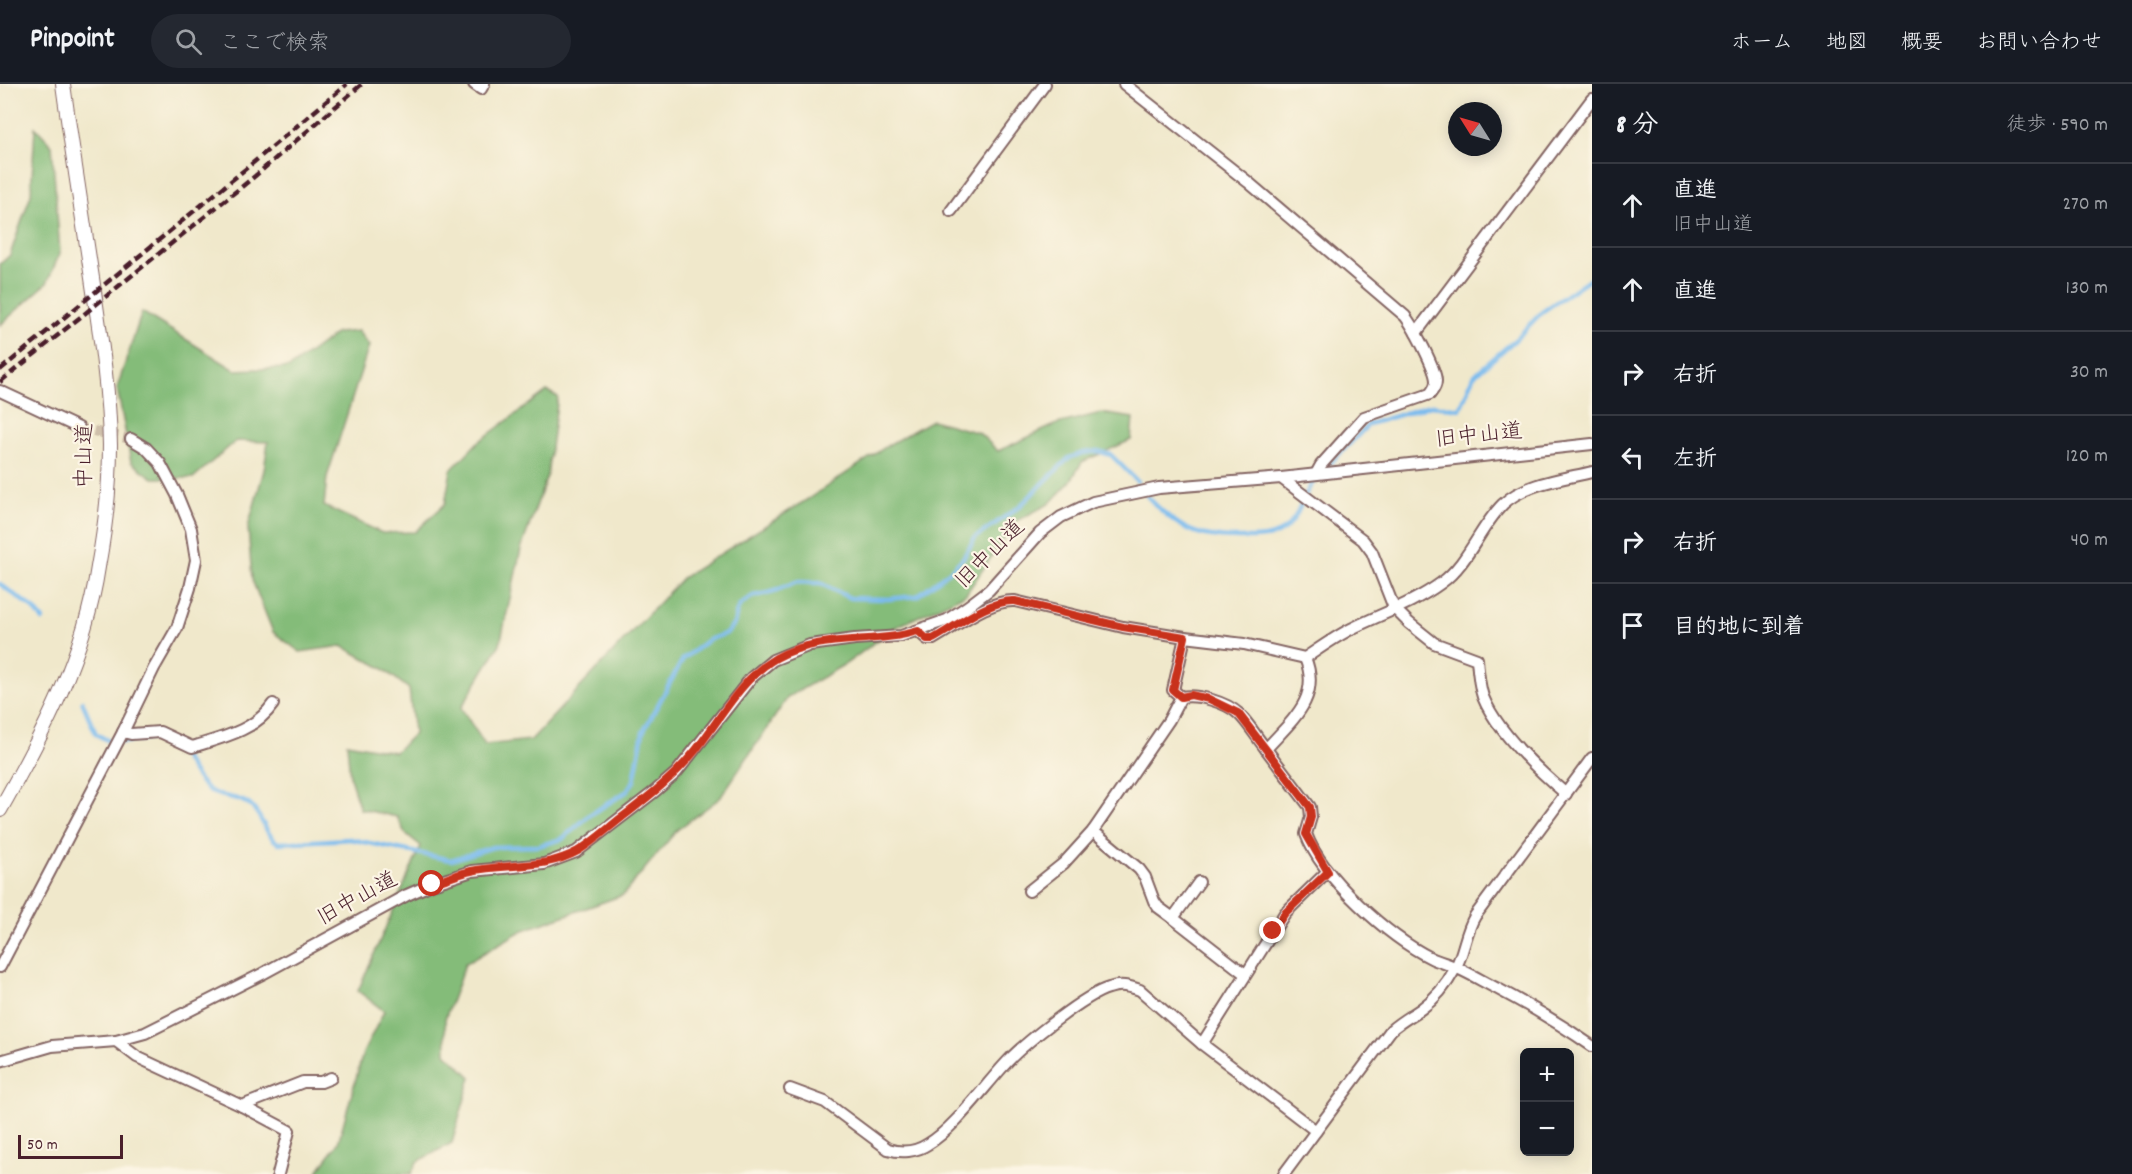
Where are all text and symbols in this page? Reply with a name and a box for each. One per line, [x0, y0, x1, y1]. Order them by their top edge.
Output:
search box [151, 14, 571, 68]
text: Pinpoint [30, 21, 115, 61]
icon: search [172, 25, 205, 58]
text: ここで検索 [220, 29, 330, 60]
text: ホーム [1731, 29, 1793, 59]
text: 地図 [1826, 29, 1868, 59]
text: 概要 [1901, 29, 1943, 59]
text: お問い合わせ [1976, 29, 2102, 59]
north arrow [1448, 102, 1502, 156]
text: 8 分 [1616, 108, 1658, 145]
text: 徒歩 · 590 m [2007, 112, 2108, 140]
text: 直進 [1673, 176, 1717, 207]
icon: ahead [1616, 189, 1649, 222]
text: 270 m [2062, 191, 2108, 219]
text: 旧中山道 [1673, 212, 1753, 240]
icon: ahead [1616, 273, 1649, 306]
text: 130 m [2066, 275, 2108, 303]
text: 直進 [1673, 277, 1717, 308]
icon: right [1616, 357, 1649, 390]
text: 30 m [2070, 359, 2108, 387]
text: 右折 [1673, 361, 1717, 392]
street label: 旧中山道 [1434, 417, 1524, 457]
street label: 中山道 [70, 423, 102, 489]
icon: left [1616, 441, 1649, 474]
text: 120 m [2066, 443, 2108, 471]
text: 左折 [1673, 445, 1717, 476]
street label: 旧中山道 [949, 513, 1033, 597]
icon: right [1616, 525, 1649, 558]
text: 40 m [2070, 527, 2108, 555]
text: 右折 [1673, 529, 1717, 560]
icon: arrive [1616, 609, 1649, 642]
text: 目的地に到着 [1673, 613, 1805, 644]
street label: 旧中山道 [312, 865, 404, 935]
route start [418, 870, 444, 896]
route end [1259, 917, 1285, 943]
map controls [1520, 1048, 1574, 1156]
button: + [1520, 1048, 1574, 1102]
button: − [1520, 1102, 1574, 1156]
scale bar [18, 1132, 123, 1160]
text: 50 m [27, 1134, 58, 1157]

